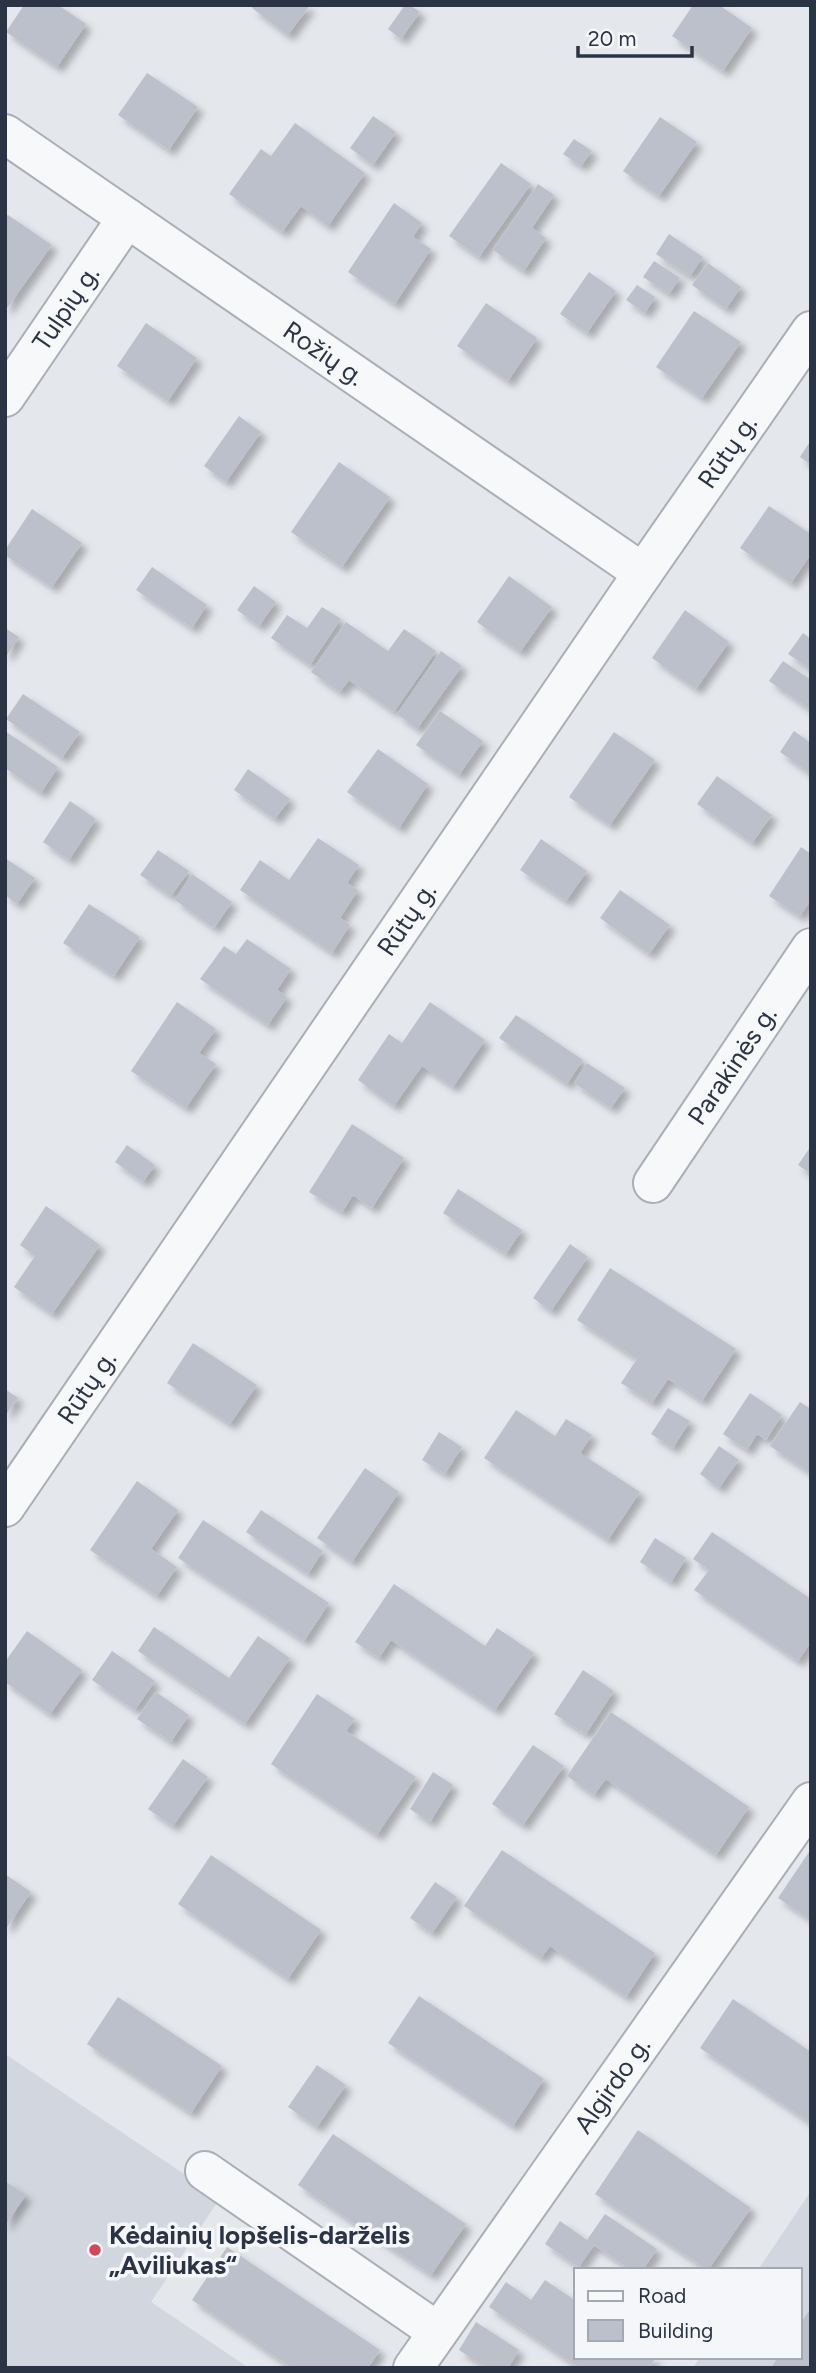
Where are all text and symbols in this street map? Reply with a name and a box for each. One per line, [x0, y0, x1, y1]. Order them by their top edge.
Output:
scale bar [578, 14, 692, 58]
text: 20 m [588, 26, 636, 51]
street label: Tulpių g. [25, 259, 106, 357]
street label: Rožių g. [277, 314, 371, 393]
street label: Rūtų g. [691, 409, 764, 494]
street label: Rūtų g. [370, 876, 443, 962]
street label: Parakinės g. [681, 999, 784, 1131]
street label: Rūtų g. [50, 1344, 123, 1430]
street label: Algirdo g. [567, 2030, 657, 2140]
place label: Kėdainių lopšelis-darželis „Aviliukas“ [109, 2219, 410, 2281]
marker: Kėdainių lopšelis-darželis „Aviliukas“ [87, 2242, 103, 2258]
legend [574, 2268, 802, 2359]
text: Road [638, 2283, 686, 2308]
text: Building [638, 2318, 713, 2343]

